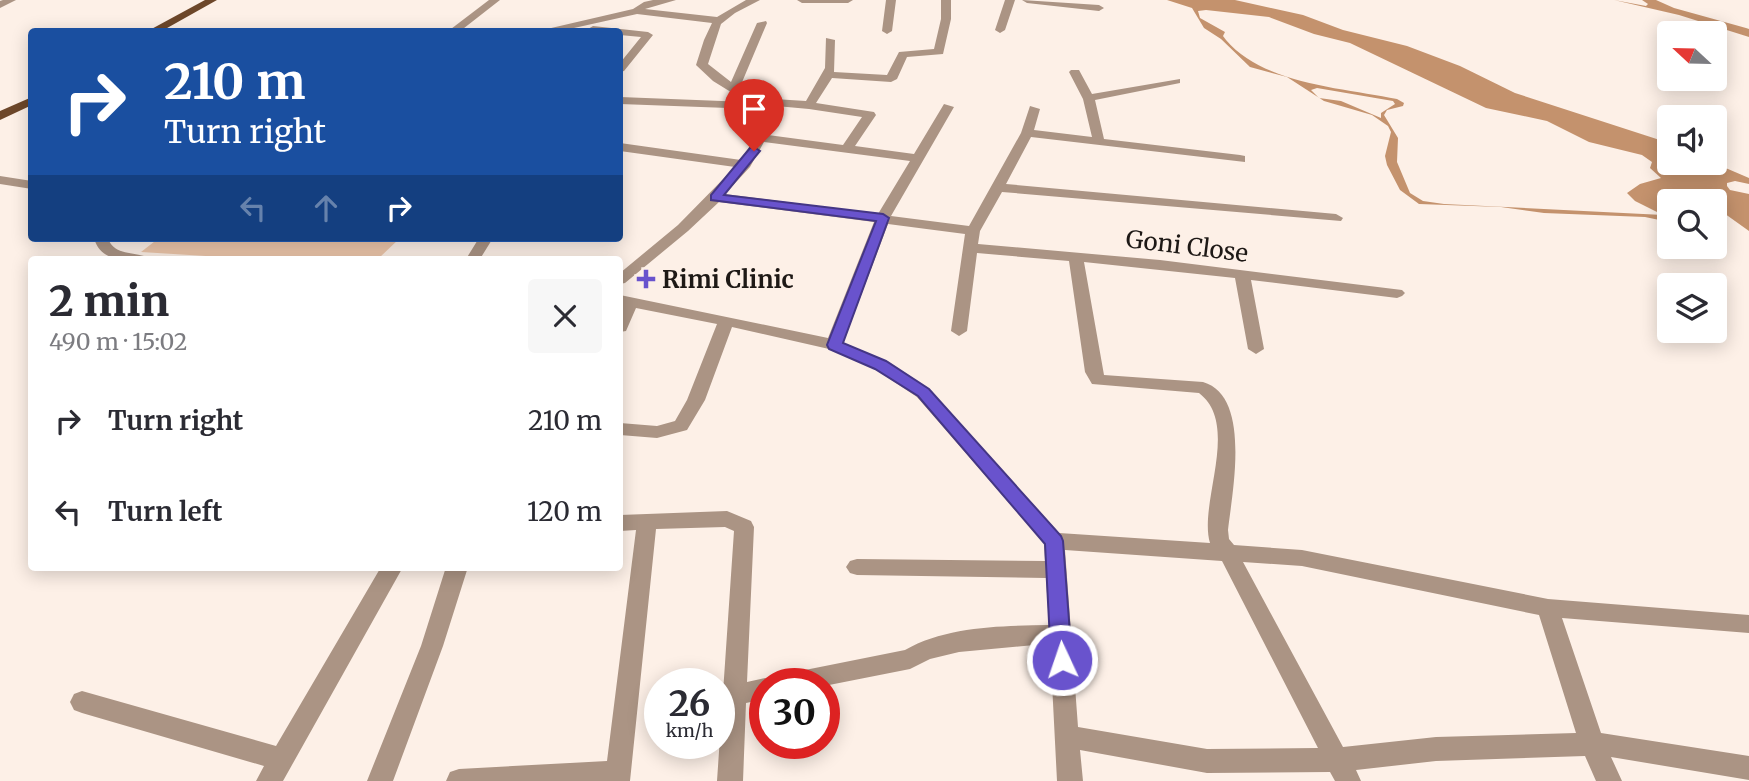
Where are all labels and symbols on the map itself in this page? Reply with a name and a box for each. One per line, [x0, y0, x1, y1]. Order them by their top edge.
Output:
north arrow [1657, 21, 1727, 91]
pin [724, 79, 784, 151]
street label: Goni Close [1124, 223, 1250, 269]
place label: Rimi Clinic [662, 264, 794, 295]
marker: Rimi Clinic [636, 269, 656, 289]
position arrow [1025, 623, 1099, 697]
speed limit sign: 30 [749, 668, 840, 759]

